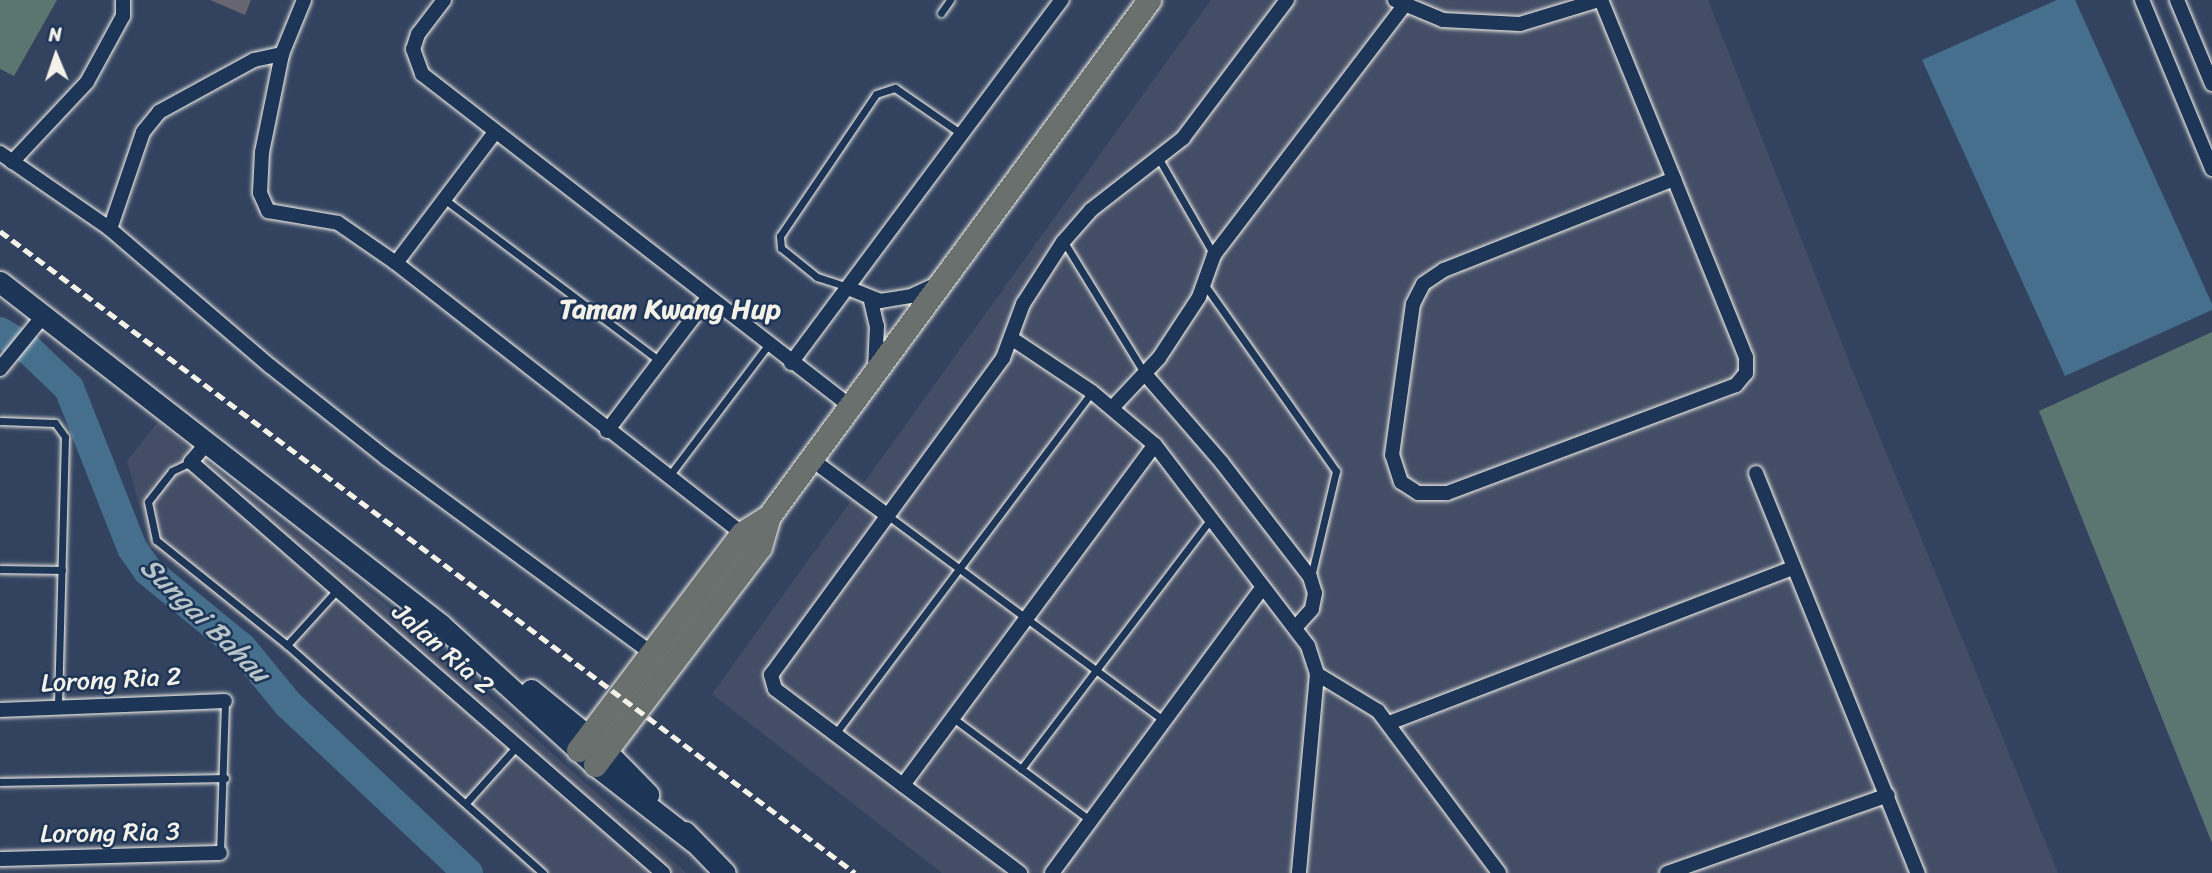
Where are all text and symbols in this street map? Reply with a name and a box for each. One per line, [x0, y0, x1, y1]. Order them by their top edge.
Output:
text: N [48, 18, 62, 51]
north arrow [21, 21, 91, 91]
district label: Taman Kwang Hup [559, 292, 781, 326]
water label: Sungai Bahau [133, 550, 277, 690]
street label: Jalan Ria 2 [386, 596, 500, 702]
street label: Lorong Ria 2 [40, 661, 182, 699]
street label: Lorong Ria 3 [40, 816, 180, 850]

